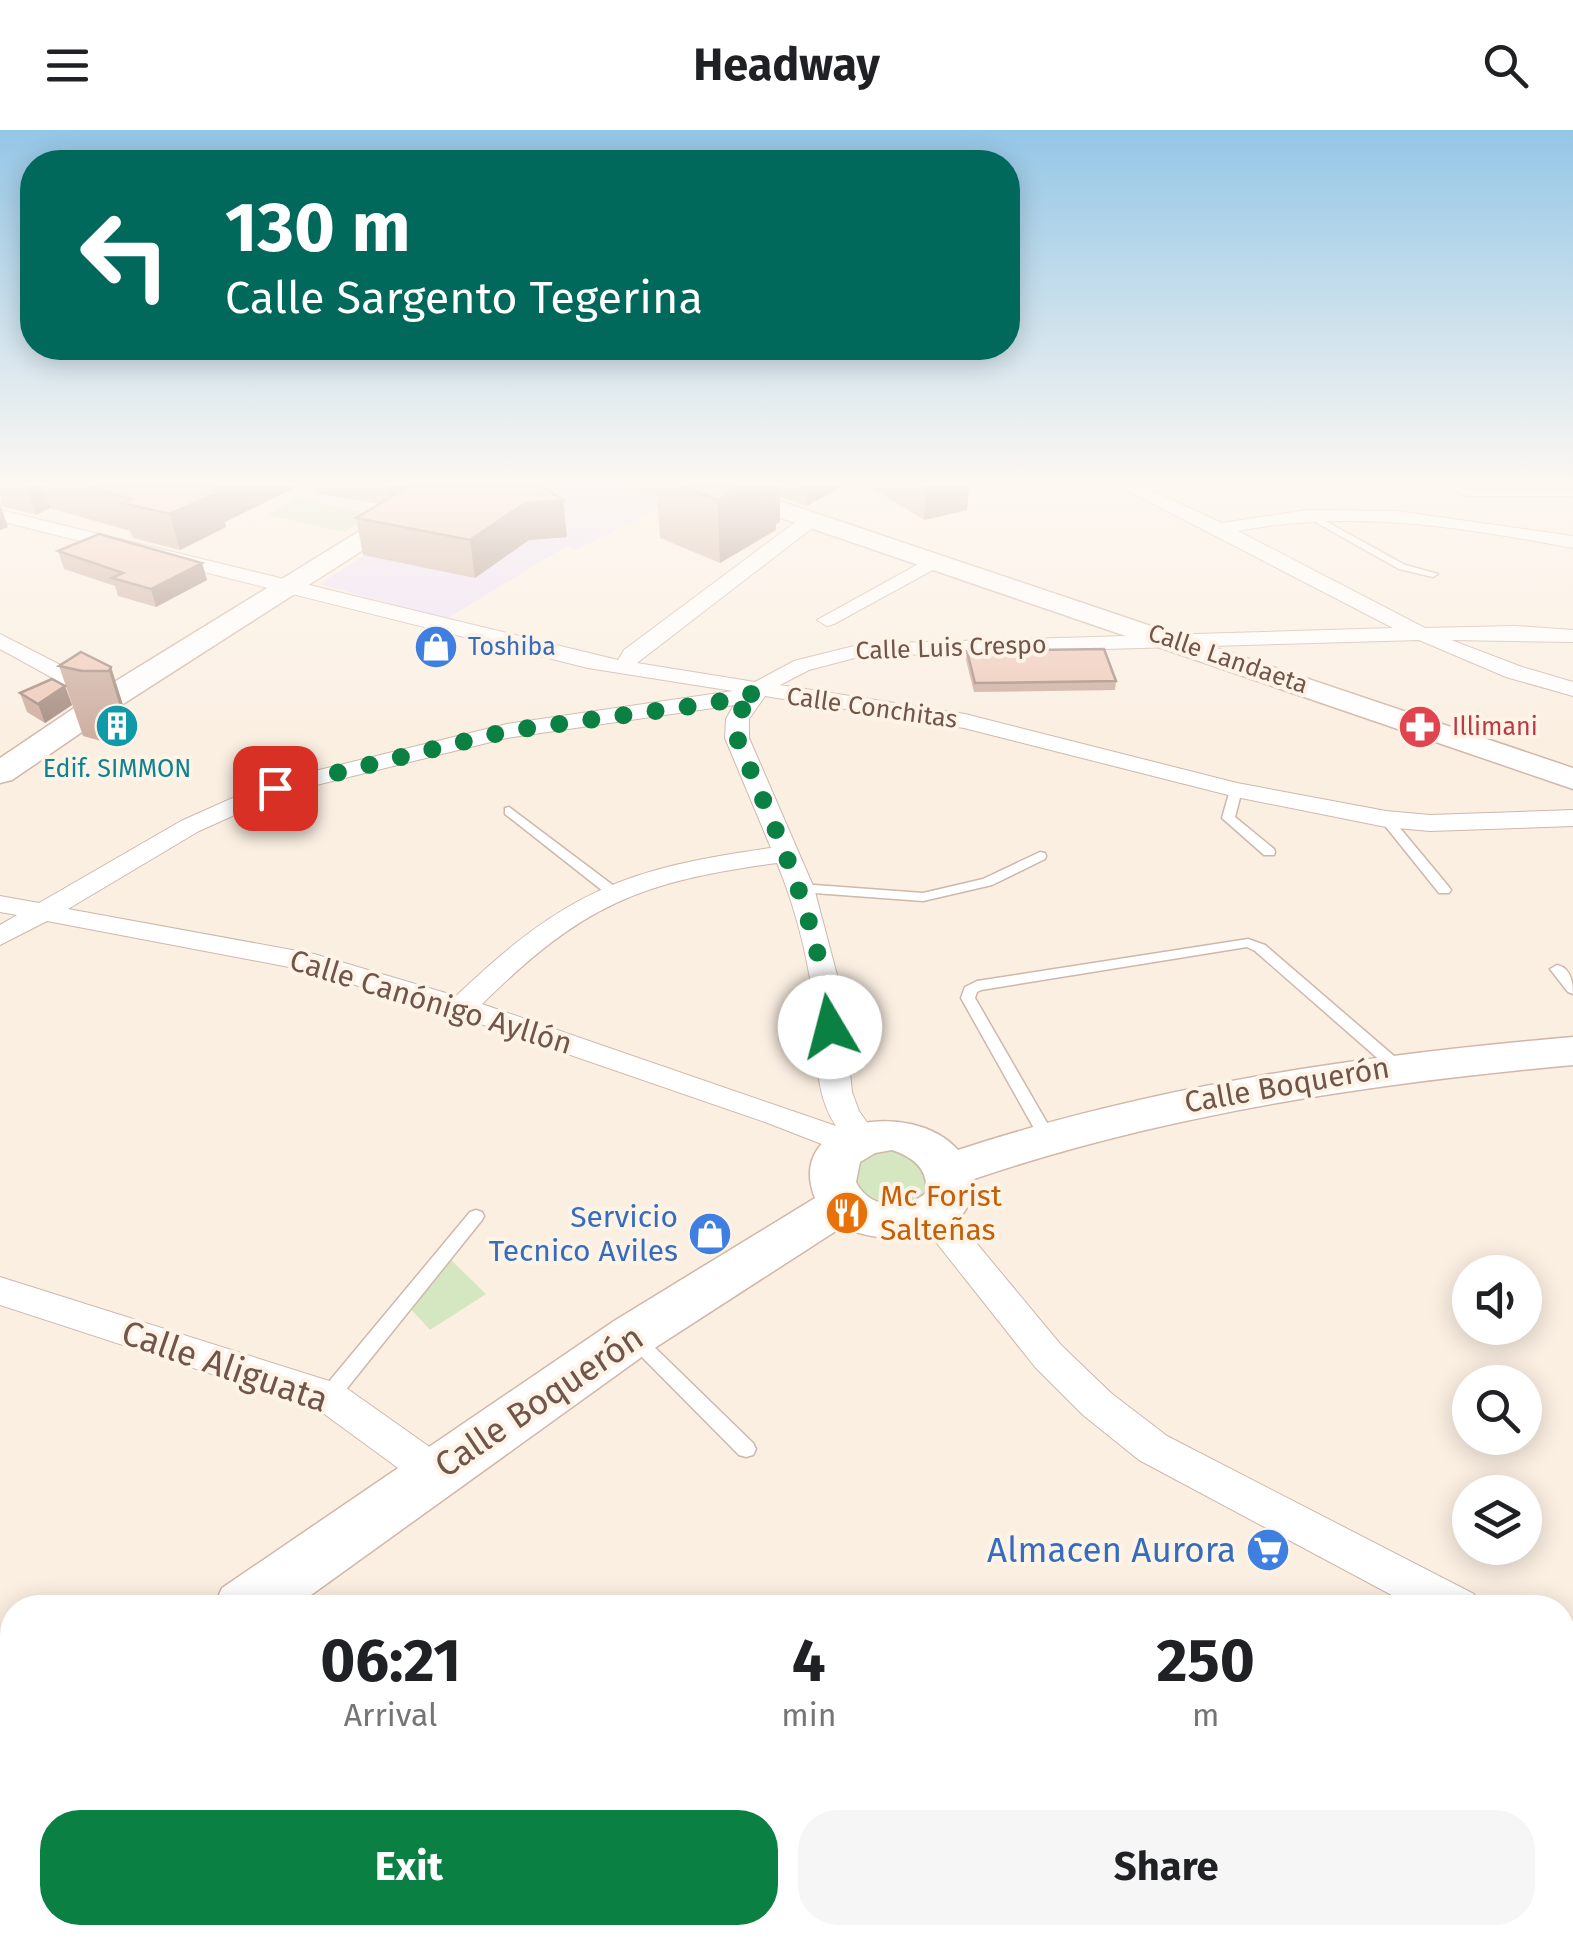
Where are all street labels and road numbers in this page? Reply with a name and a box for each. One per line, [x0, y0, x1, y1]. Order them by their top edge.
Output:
street label: Calle Landaeta [1144, 618, 1312, 700]
street label: Calle Luis Crespo [855, 630, 1047, 666]
street label: Calle Conchitas [785, 681, 959, 735]
street label: Calle Canónigo Ayllón [286, 942, 576, 1062]
street label: Calle Boquerón [1182, 1049, 1392, 1121]
street label: Calle Aliguata [116, 1311, 334, 1421]
street label: Calle Boquerón [427, 1316, 651, 1486]

